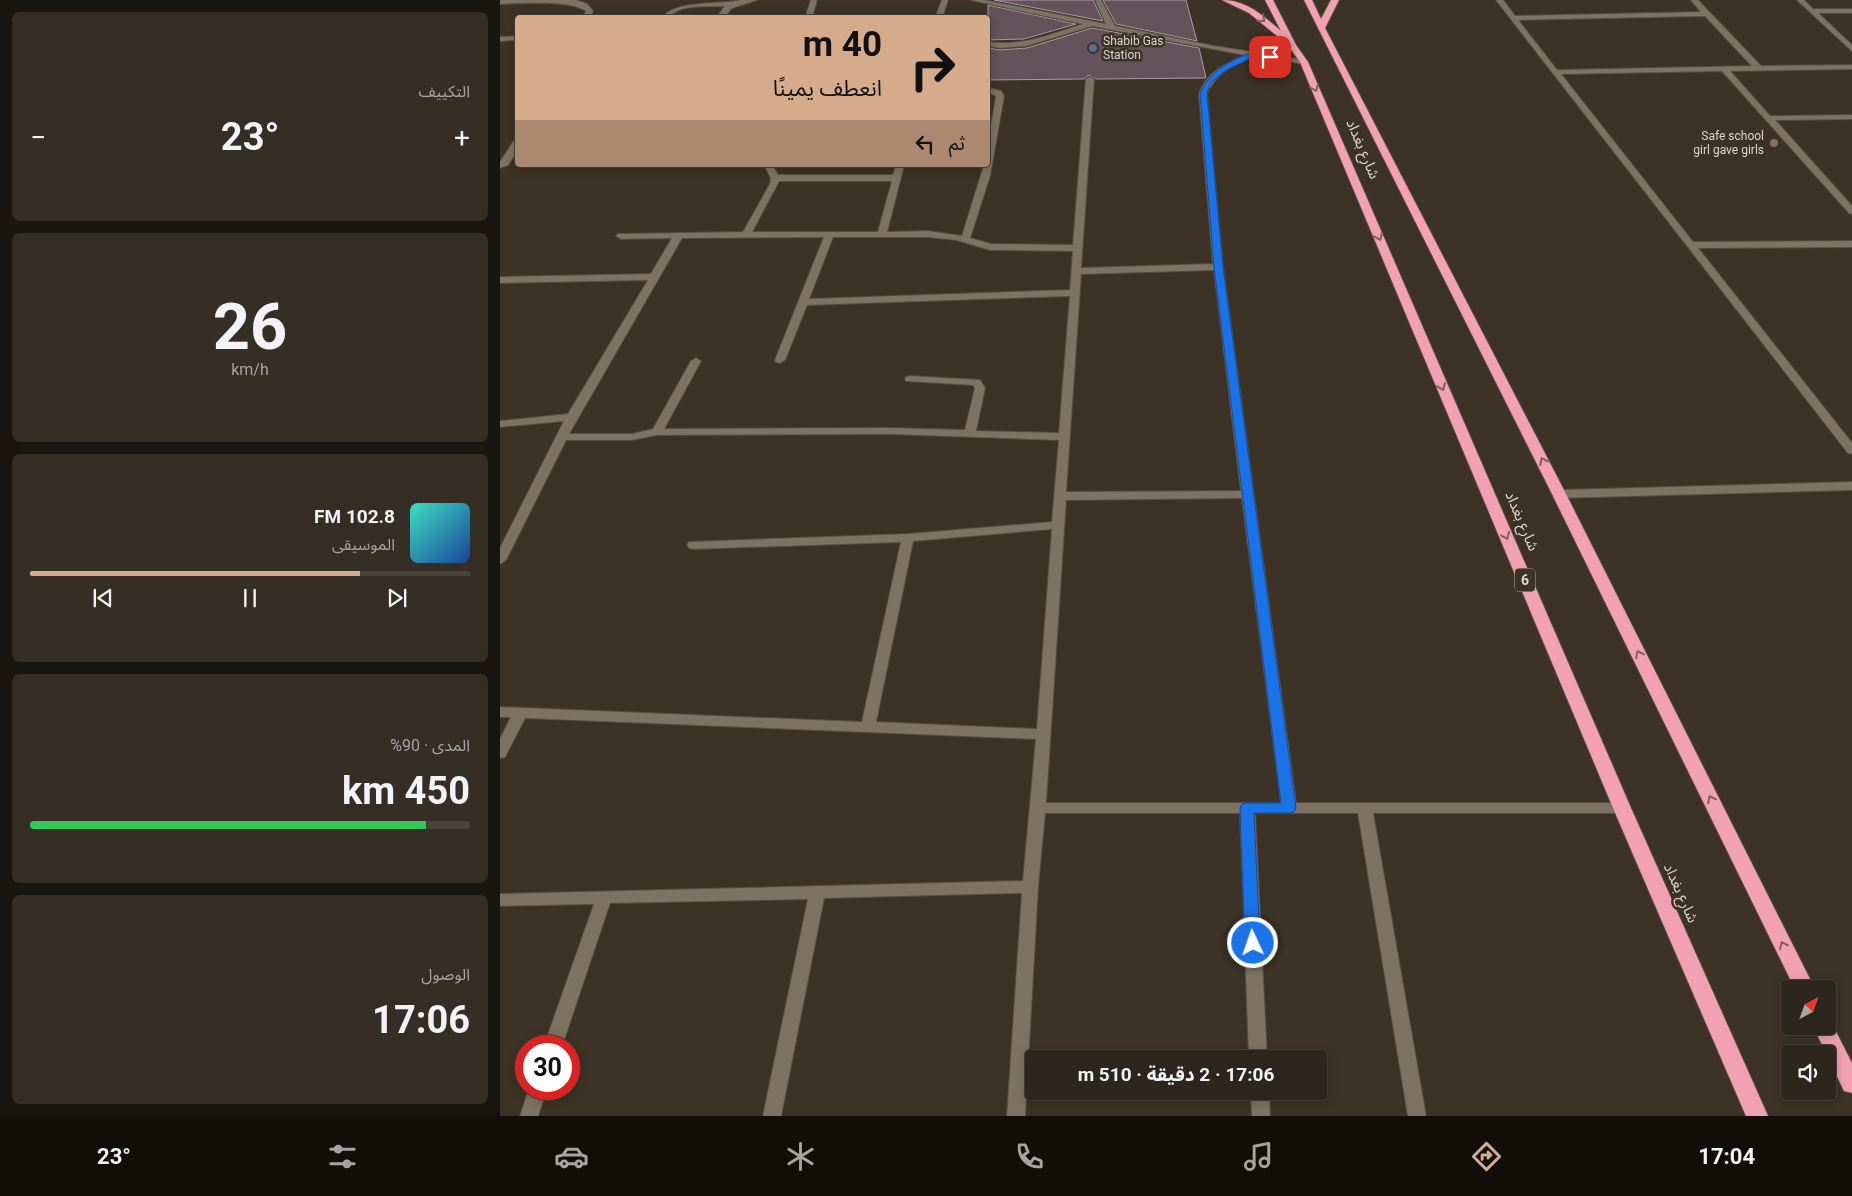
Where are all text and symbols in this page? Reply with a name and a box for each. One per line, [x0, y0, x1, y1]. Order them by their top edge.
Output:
one-way arrow [1256, 13, 1265, 22]
text: 40 m [803, 24, 882, 65]
place label: Shabib Gas Station [1103, 34, 1164, 62]
icon: right [900, 35, 965, 100]
pin [1249, 36, 1291, 78]
marker: Shabib Gas Station [1087, 42, 1099, 54]
icon: arrive [1256, 43, 1284, 71]
text: انعطف يمينًا [773, 76, 882, 101]
text: التكييف [418, 82, 470, 101]
one-way arrow [1308, 83, 1319, 92]
text: 23° [221, 115, 279, 159]
street label: شارع بغداد [1340, 116, 1384, 183]
text: − [30, 121, 46, 154]
text: + [454, 121, 470, 154]
place label: Safe school girl gave girls [1693, 129, 1764, 157]
icon: left [911, 130, 939, 158]
text: ثم [949, 132, 965, 155]
marker: Safe school girl gave girls [1768, 137, 1780, 149]
one-way arrow [1372, 232, 1383, 241]
text: 26 [213, 289, 287, 365]
text: km/h [231, 360, 269, 379]
one-way arrow [1436, 382, 1447, 391]
one-way arrow [1539, 458, 1549, 467]
street label: شارع بغداد [1499, 488, 1543, 555]
text: 102.8 FM [314, 505, 395, 528]
one-way arrow [1500, 531, 1511, 540]
text: الموسيقى [332, 535, 395, 554]
road number: 6 [1515, 568, 1535, 592]
icon: previous [89, 584, 117, 612]
icon: pause [236, 584, 264, 612]
icon: next [383, 584, 411, 612]
one-way arrow [1634, 650, 1645, 659]
text: المدى · 90% [390, 736, 470, 755]
text: 450 km [342, 769, 470, 813]
one-way arrow [1707, 796, 1717, 805]
street label: شارع بغداد [1657, 860, 1702, 927]
position arrow [1226, 916, 1278, 968]
one-way arrow [1779, 941, 1789, 950]
text: الوصول [421, 965, 470, 984]
north arrow [1781, 980, 1836, 1035]
map controls [1781, 980, 1836, 1100]
text: 17:06 [372, 998, 470, 1042]
speed limit sign: 30 [515, 1035, 580, 1100]
button: sound [1781, 1045, 1836, 1100]
text: 17:06 · 2 دقيقة · 510 m [1078, 1063, 1274, 1086]
icon: filters [325, 1139, 360, 1174]
icon: car [554, 1139, 589, 1174]
icon: climate [783, 1139, 818, 1174]
icon: phone [1012, 1139, 1047, 1174]
icon: music [1241, 1139, 1276, 1174]
icon: directions [1469, 1139, 1504, 1174]
text: 23° [97, 1144, 131, 1169]
text: 17:04 [1698, 1144, 1755, 1169]

